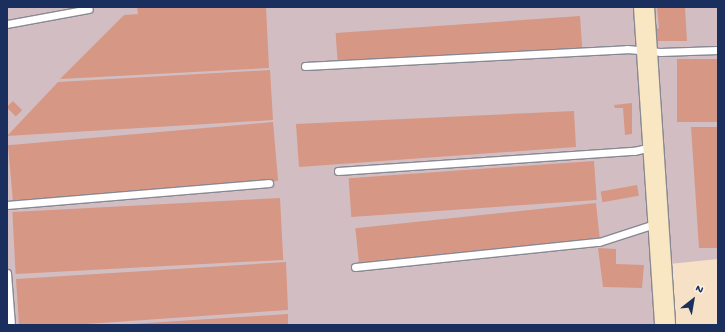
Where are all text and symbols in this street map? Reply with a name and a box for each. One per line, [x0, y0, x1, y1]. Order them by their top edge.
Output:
north arrow [673, 280, 713, 320]
text: N [693, 283, 705, 297]

